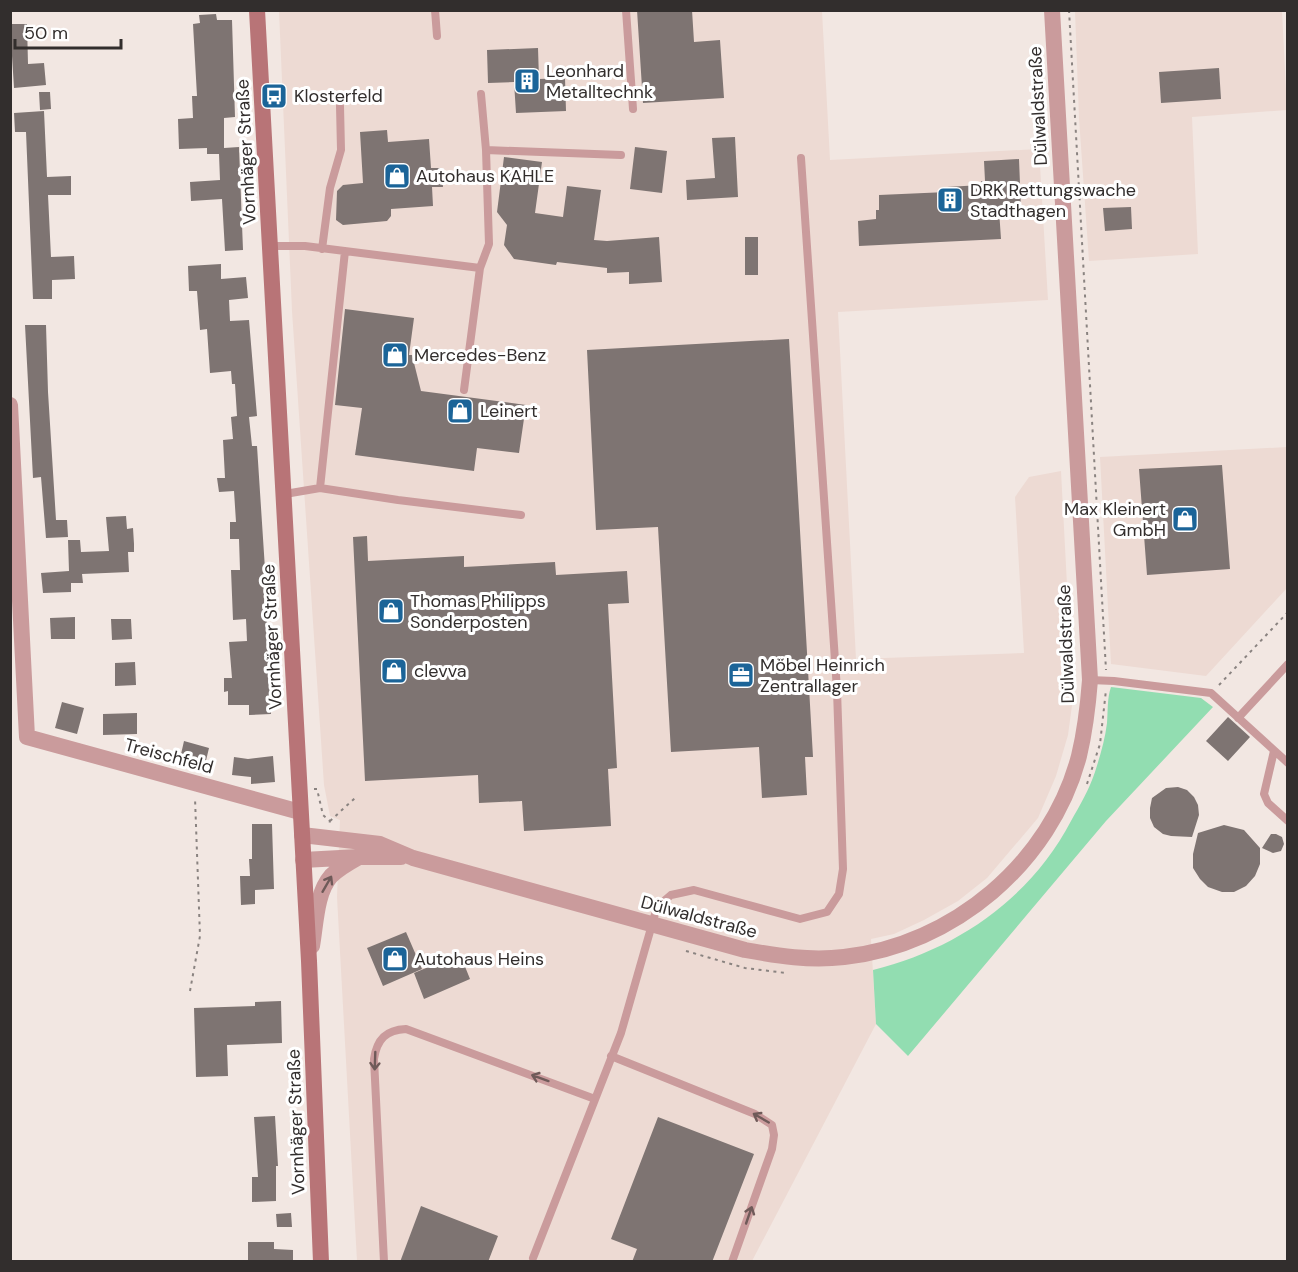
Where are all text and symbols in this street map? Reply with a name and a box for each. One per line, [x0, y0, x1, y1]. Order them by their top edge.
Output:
scale bar [15, 12, 122, 50]
text: 50 m [24, 21, 68, 45]
street label: Dülwaldstraße [1023, 46, 1053, 166]
place label: Leonhard Metalltechnk [546, 59, 653, 104]
building icon: Leonhard Metalltechnk [512, 66, 542, 96]
street label: Vornhäger Straße [230, 79, 262, 225]
bus stop icon: Klosterfeld [259, 81, 289, 111]
place label: Klosterfeld [294, 84, 383, 108]
shop icon: Autohaus KAHLE [382, 161, 412, 191]
place label: Autohaus KAHLE [416, 164, 554, 188]
place label: DRK Rettungswache Stadthagen [970, 178, 1136, 223]
building icon: DRK Rettungswache Stadthagen [935, 185, 965, 215]
shop icon: Mercedes-Benz [380, 340, 410, 370]
place label: Mercedes-Benz [414, 343, 546, 367]
shop icon: Leinert [445, 396, 475, 426]
place label: Leinert [480, 399, 538, 423]
place label: Max Kleinert GmbH [1064, 497, 1166, 542]
shop icon: Max Kleinert GmbH [1170, 504, 1200, 534]
street label: Vornhäger Straße [256, 564, 288, 710]
street label: Dülwaldstraße [1052, 584, 1080, 704]
place label: Thomas Philipps Sonderposten [410, 589, 546, 634]
shop icon: Thomas Philipps Sonderposten [376, 596, 406, 626]
place label: Möbel Heinrich Zentrallager [760, 653, 885, 698]
shop icon: clevva [379, 656, 409, 686]
place label: clevva [414, 659, 467, 683]
office icon: Möbel Heinrich Zentrallager [726, 660, 756, 690]
street label: Treischfeld [122, 733, 216, 779]
one-way arrow [321, 876, 333, 893]
street label: Dülwaldstraße [638, 890, 760, 944]
shop icon: Autohaus Heins [380, 944, 410, 974]
place label: Autohaus Heins [414, 947, 544, 971]
street label: Vornhäger Straße [281, 1049, 311, 1195]
one-way arrow [370, 1051, 381, 1071]
one-way arrow [531, 1072, 550, 1083]
one-way arrow [753, 1112, 770, 1124]
one-way arrow [744, 1206, 755, 1225]

